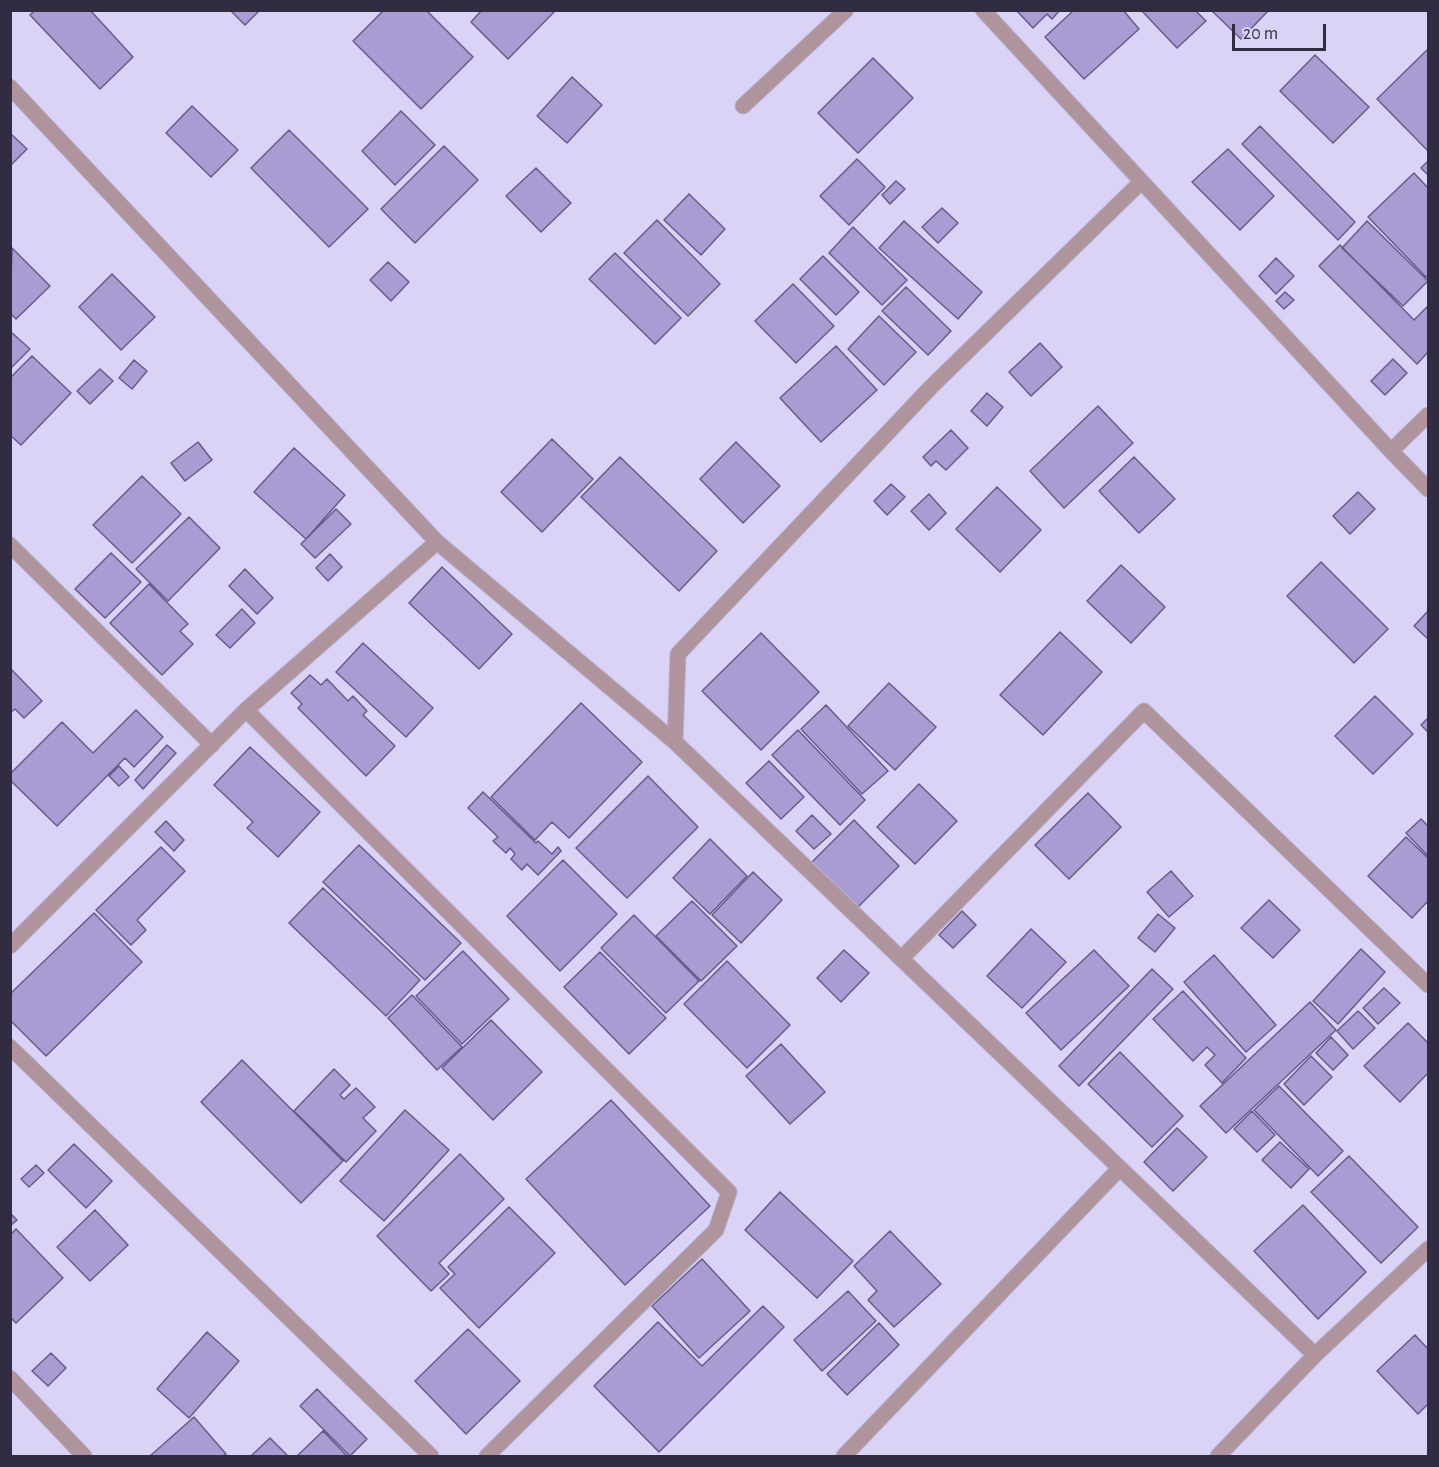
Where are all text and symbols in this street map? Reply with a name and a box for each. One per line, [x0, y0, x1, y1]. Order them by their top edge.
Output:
scale bar [1235, 12, 1330, 50]
text: 20 m [1243, 25, 1278, 43]

